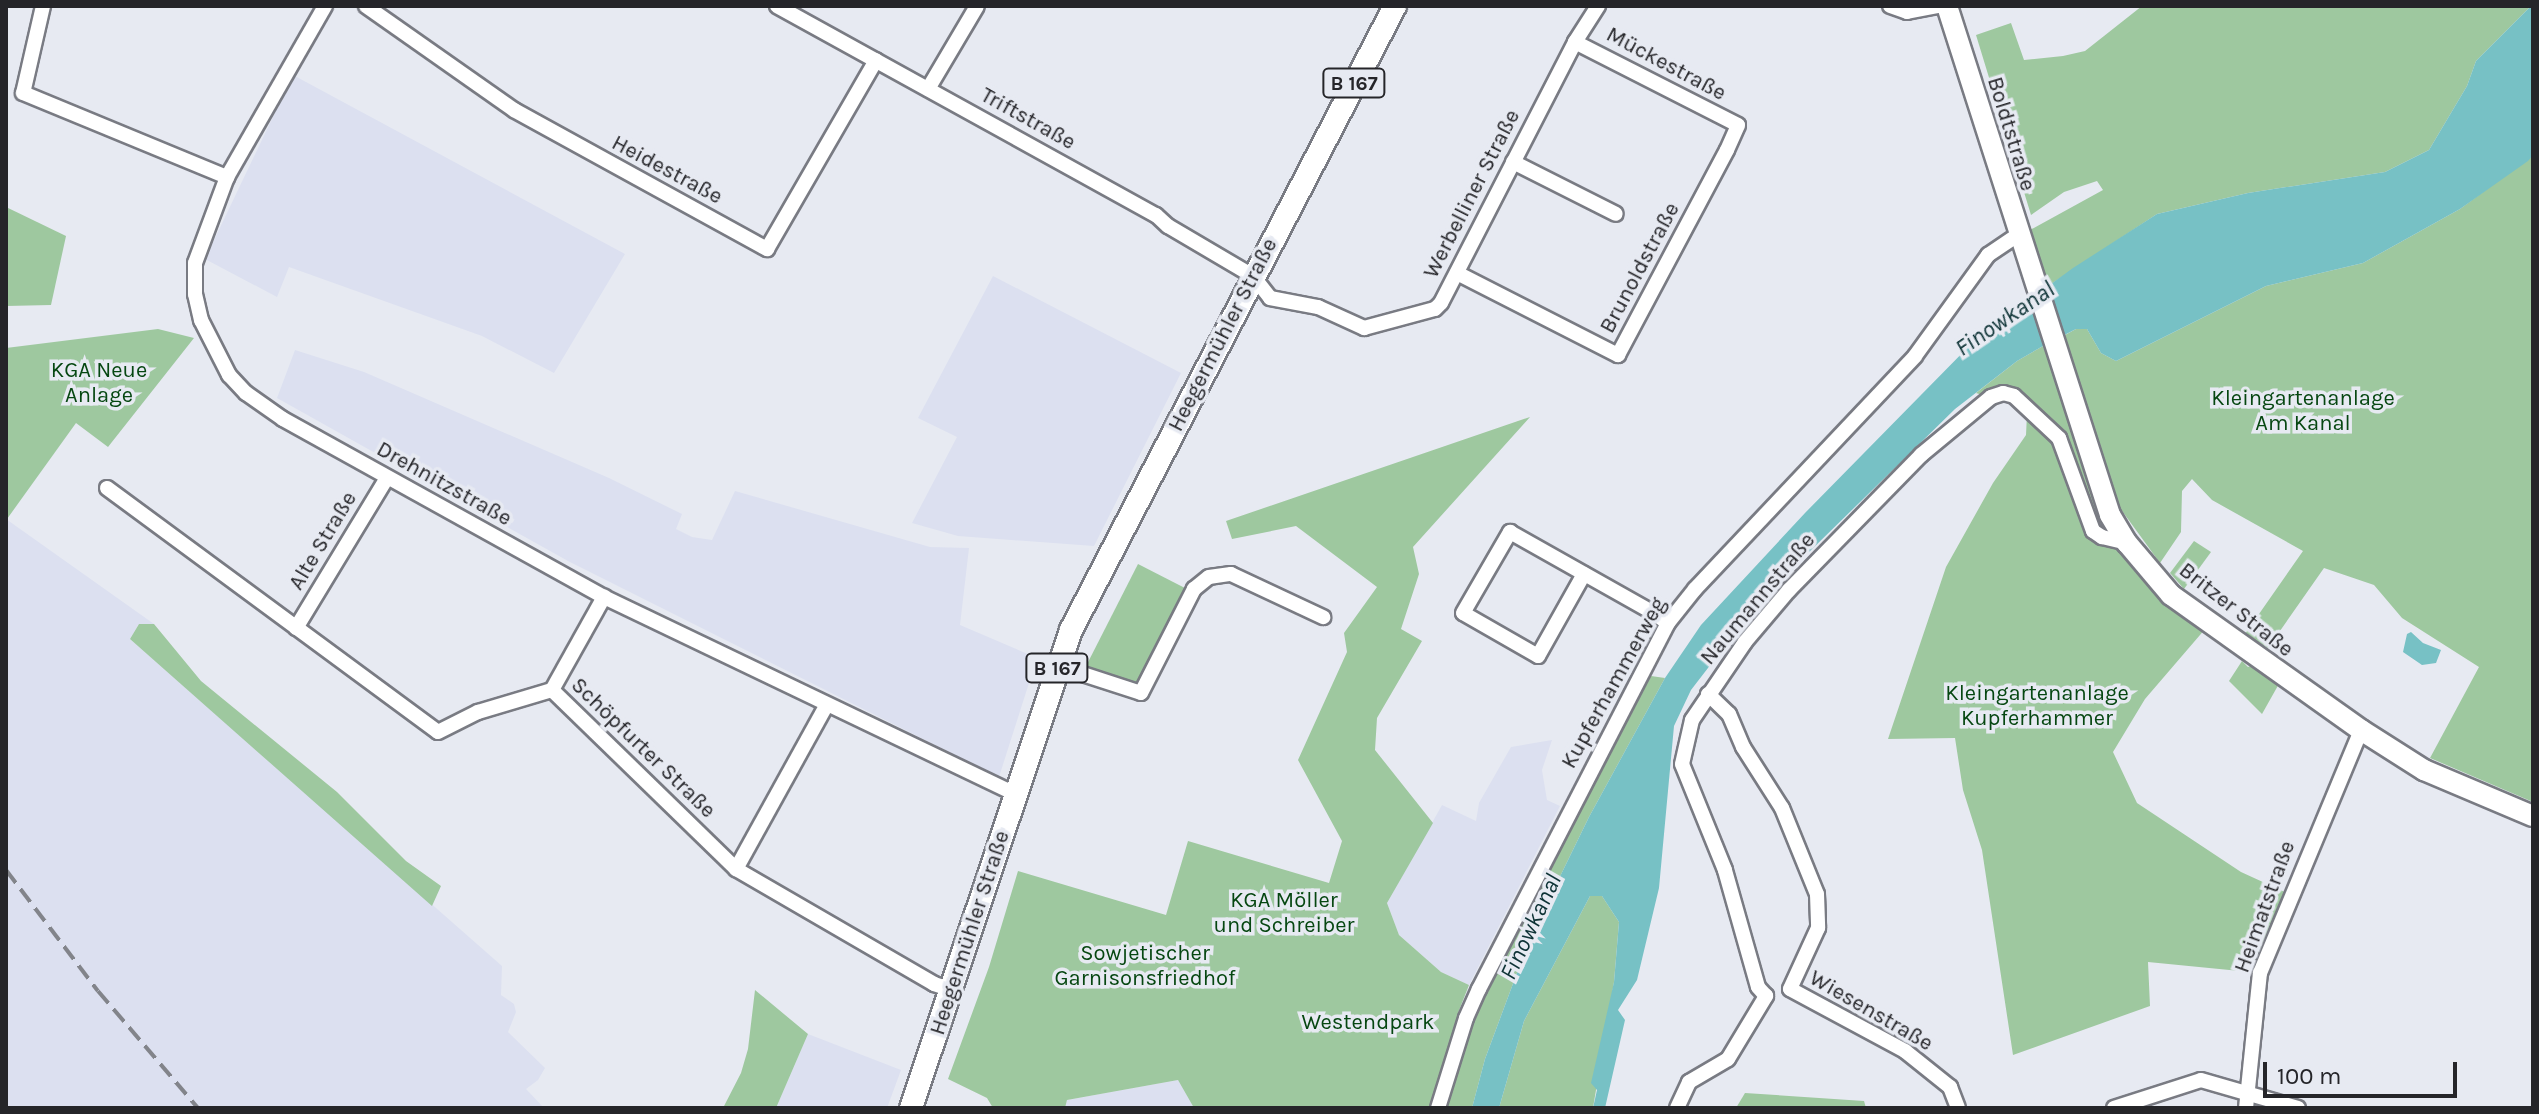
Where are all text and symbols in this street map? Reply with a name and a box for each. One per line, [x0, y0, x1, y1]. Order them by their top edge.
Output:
street label: Mückestraße [1602, 21, 1730, 107]
road number: B 167 [1322, 67, 1386, 99]
street label: Boldtstraße [1981, 74, 2041, 194]
street label: Triftstraße [976, 82, 1080, 156]
street label: Werbelliner Straße [1418, 105, 1526, 283]
street label: Heidestraße [607, 130, 727, 210]
street label: Brunoldstraße [1595, 198, 1685, 338]
street label: Heegermühler Straße [1163, 234, 1283, 436]
water label: Finowkanal [1950, 275, 2060, 363]
park label: KGA Neue Anlage [51, 357, 147, 408]
park label: Kleingartenanlage Am Kanal [2211, 385, 2395, 436]
street label: Drehnitzstraße [372, 436, 516, 532]
street label: Alte Straße [283, 487, 363, 595]
street label: Naumannstraße [1695, 528, 1821, 670]
street label: Britzer Straße [2174, 557, 2298, 663]
street label: Kupferhammerweg [1556, 593, 1672, 773]
road number: B 167 [1025, 652, 1089, 684]
street label: Schöpfurter Straße [565, 672, 721, 824]
park label: Kleingartenanlage Kupferhammer [1945, 680, 2129, 732]
street label: Heegermühler Straße [925, 828, 1015, 1038]
street label: Heimatstraße [2229, 838, 2301, 976]
water label: Finowkanal [1494, 869, 1568, 985]
park label: KGA Möller und Schreiber [1214, 887, 1354, 938]
park label: Sowjetischer Garnisonsfriedhof [1054, 940, 1236, 992]
street label: Wiesenstraße [1804, 965, 1938, 1057]
park label: Westendpark [1301, 1010, 1435, 1036]
scale bar [2267, 1046, 2461, 1096]
text: 100 m [2277, 1062, 2342, 1090]

